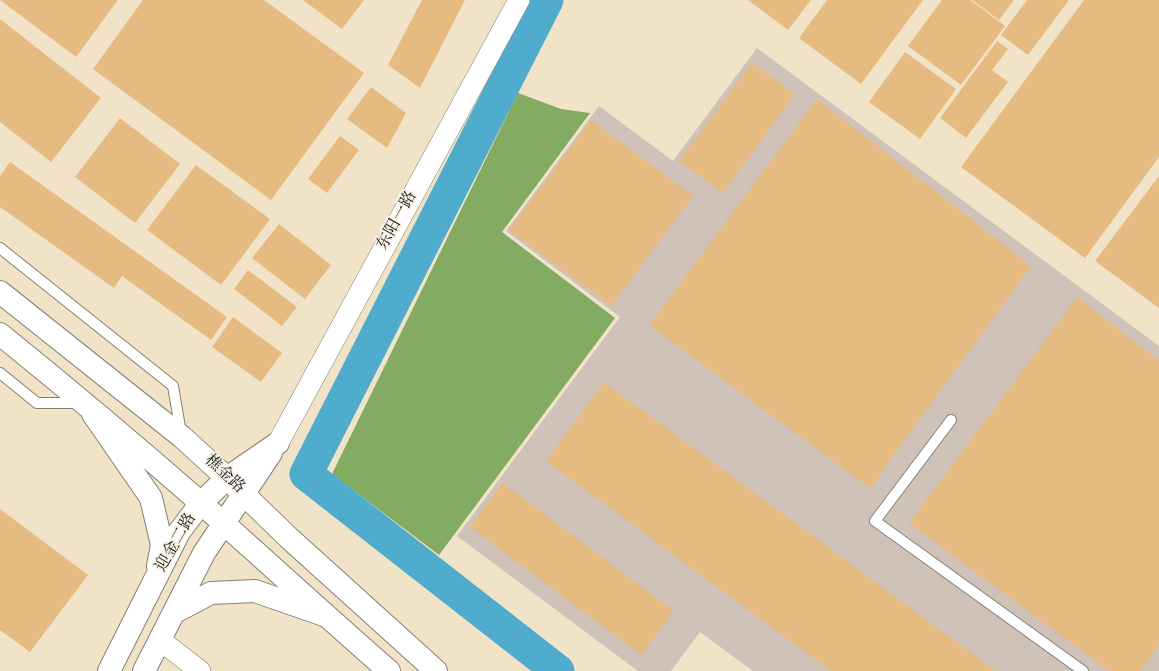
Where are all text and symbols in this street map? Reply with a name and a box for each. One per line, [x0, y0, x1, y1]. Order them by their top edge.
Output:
street label: 东阳一路 [374, 188, 422, 254]
street label: 樵金路 [200, 452, 248, 498]
street label: 迎金二路 [153, 510, 201, 576]

